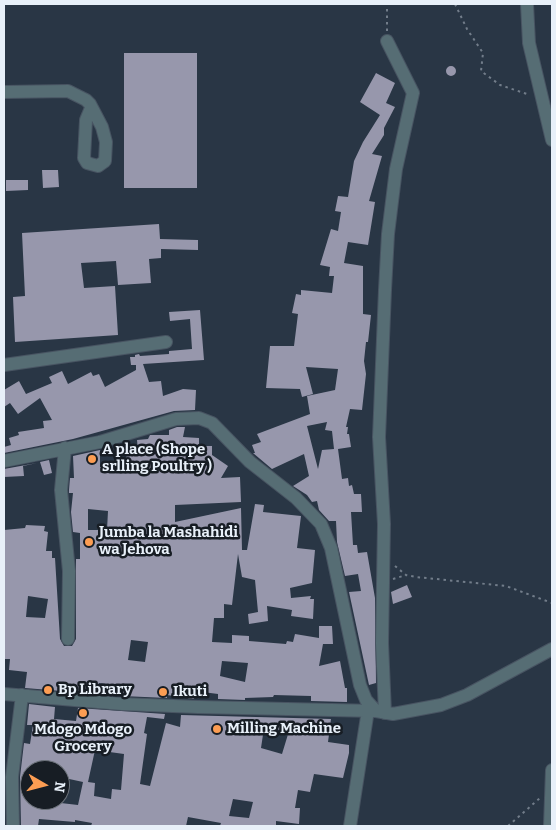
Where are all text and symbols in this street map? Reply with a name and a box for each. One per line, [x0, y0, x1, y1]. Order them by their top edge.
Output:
place label: A place (Shope srlling Poultry ) [102, 441, 212, 476]
marker: A place (Shope srlling Poultry ) [86, 453, 98, 465]
place label: Jumba la Mashahidi wa Jehova [99, 524, 238, 559]
marker: Jumba la Mashahidi wa Jehova [83, 536, 95, 548]
place label: Bp Library [58, 681, 132, 699]
place label: Ikuti [173, 683, 207, 701]
marker: Bp Library [42, 684, 54, 696]
marker: Ikuti [157, 686, 169, 698]
marker: Mdogo Mdogo Grocery [77, 707, 89, 719]
place label: Milling Machine [227, 720, 341, 738]
place label: Mdogo Mdogo Grocery [34, 721, 132, 756]
marker: Milling Machine [211, 723, 223, 735]
north arrow [20, 760, 70, 810]
text: N [50, 780, 69, 794]

